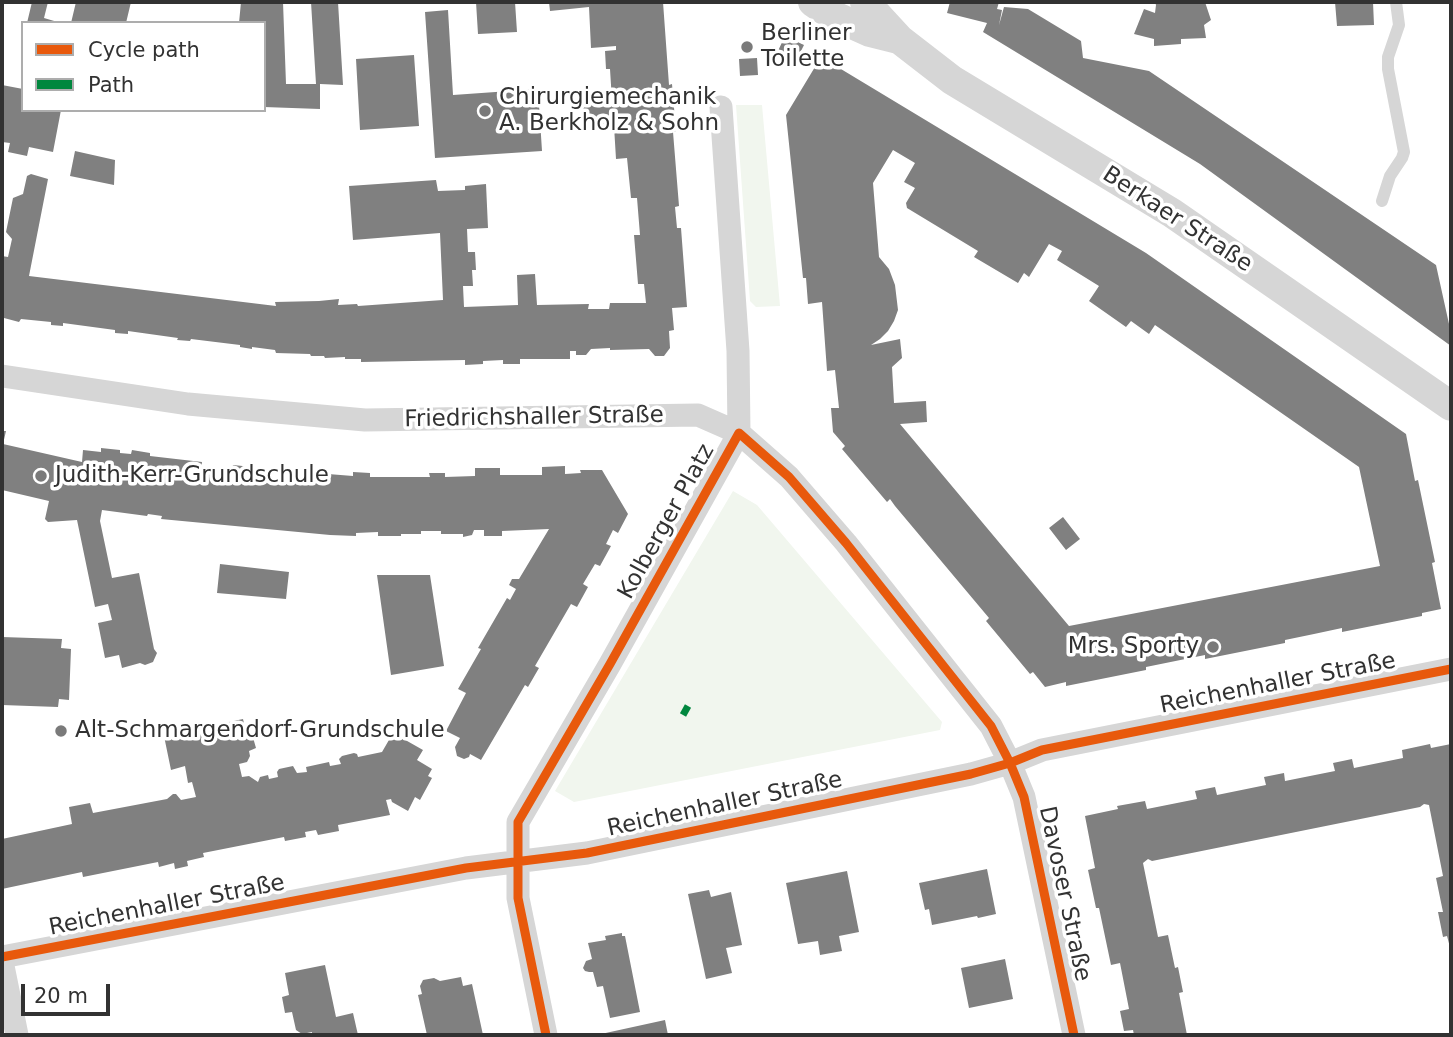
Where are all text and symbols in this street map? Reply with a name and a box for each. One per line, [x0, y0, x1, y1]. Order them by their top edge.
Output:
place label: Berliner Toilette [761, 20, 851, 74]
legend [21, 21, 266, 112]
text: Cycle path [88, 38, 200, 62]
marker: Berliner Toilette [739, 39, 755, 55]
text: Path [88, 73, 134, 97]
place label: Chirurgiemechanik A. Berkholz & Sohn [499, 84, 719, 138]
marker: Chirurgiemechanik A. Berkholz & Sohn [477, 103, 493, 119]
street label: Berkaer Straße [1097, 161, 1257, 279]
street label: Friedrichshaller Straße [404, 402, 664, 434]
street label: Kolberger Platz [613, 440, 721, 604]
place label: Judith-Kerr-Grundschule [55, 462, 329, 490]
marker: Judith-Kerr-Grundschule [33, 468, 49, 484]
place label: Mrs. Sporty [1068, 633, 1199, 661]
marker: Mrs. Sporty [1205, 639, 1221, 655]
street label: Reichenhaller Straße [1158, 648, 1398, 720]
place label: Alt-Schmargendorf-Grundschule [75, 717, 445, 745]
marker: Alt-Schmargendorf-Grundschule [53, 723, 69, 739]
street label: Reichenhaller Straße [605, 767, 845, 843]
street label: Davoser Straße [1032, 804, 1096, 984]
street label: Reichenhaller Straße [47, 870, 287, 942]
scale bar [24, 970, 114, 1014]
text: 20 m [34, 984, 88, 1008]

